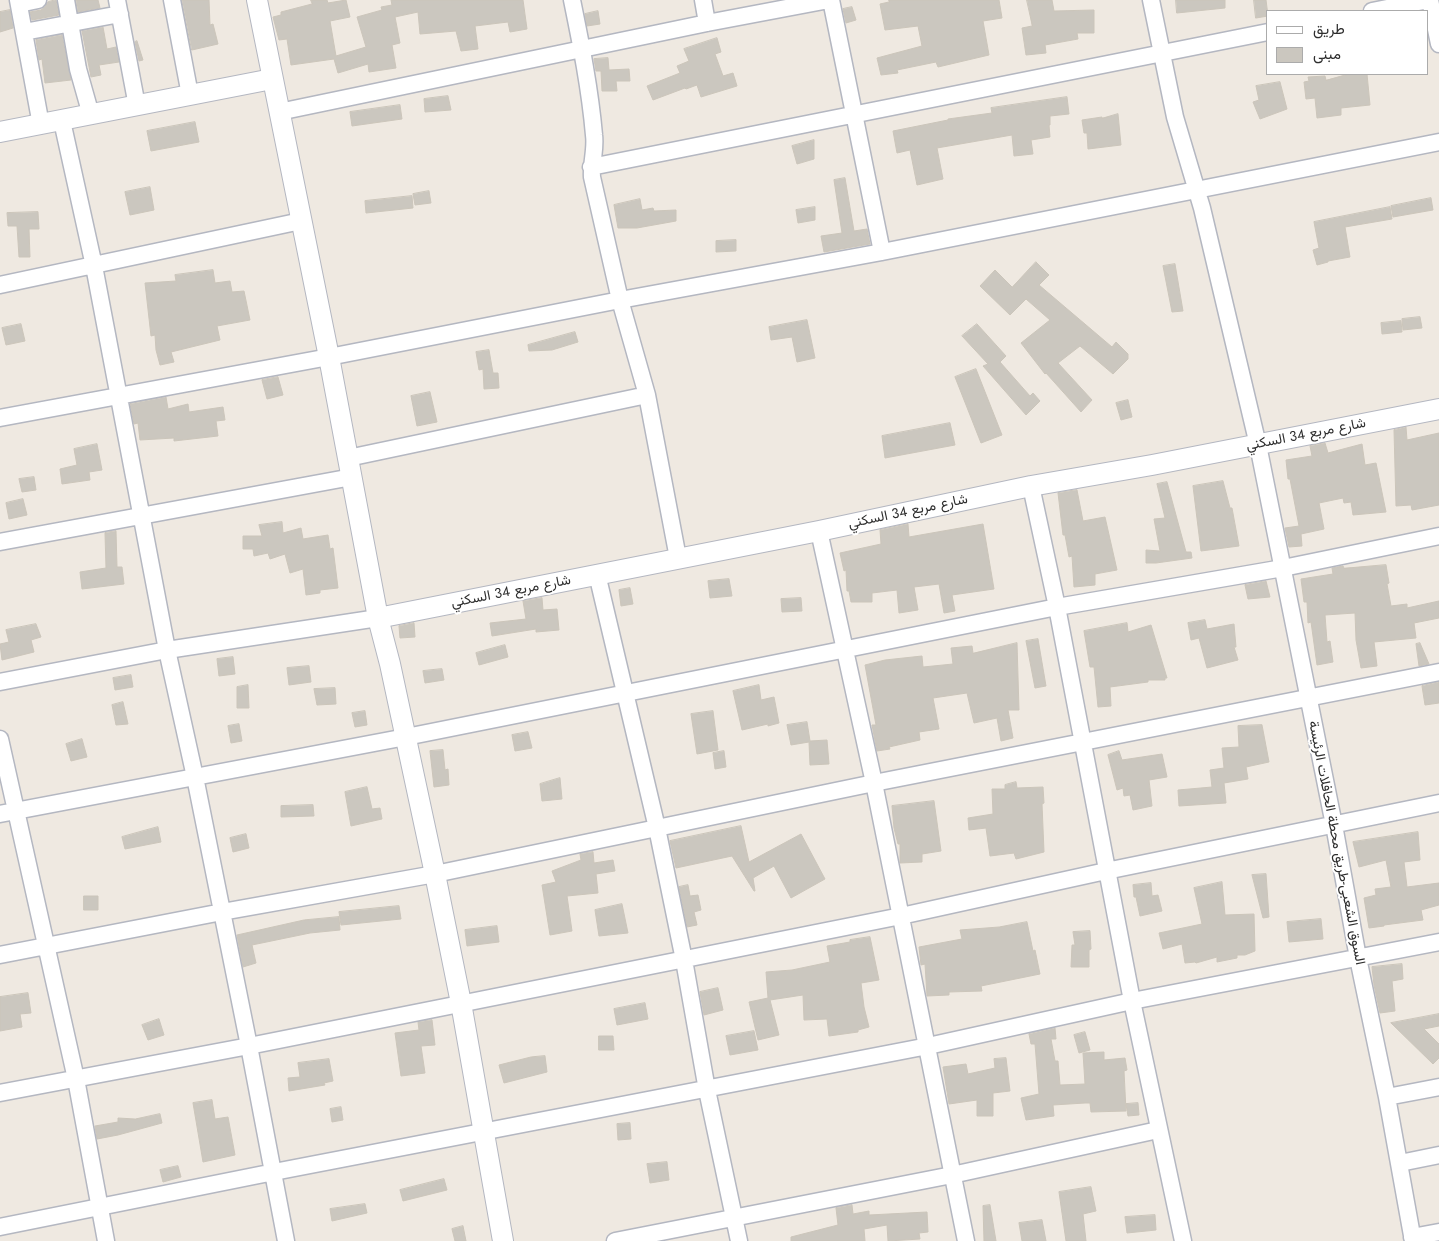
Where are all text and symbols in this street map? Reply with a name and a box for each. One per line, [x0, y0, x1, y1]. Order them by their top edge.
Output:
legend [1266, 10, 1429, 75]
text: طريق [1313, 18, 1345, 40]
text: مبنى [1313, 43, 1341, 65]
street label: شارع مربع 34 السكني [1245, 415, 1367, 455]
street label: شارع مربع 34 السكني [847, 491, 969, 533]
street label: شارع مربع 34 السكني [450, 572, 572, 612]
street label: السوق الشعبى-طريق محطة الحافلات الرئيسة [1304, 720, 1368, 966]

